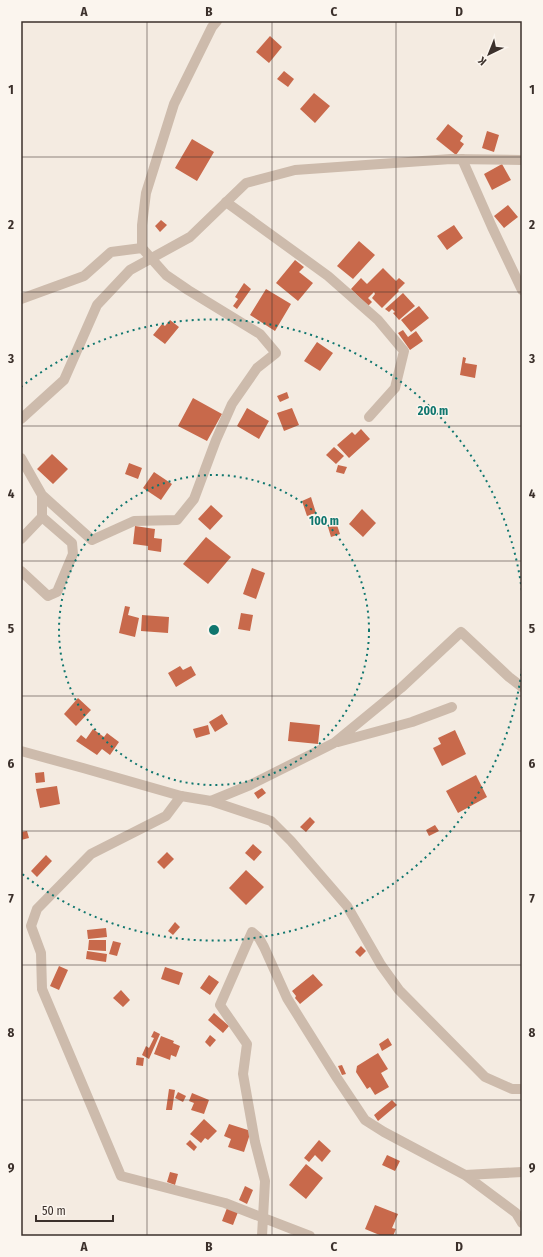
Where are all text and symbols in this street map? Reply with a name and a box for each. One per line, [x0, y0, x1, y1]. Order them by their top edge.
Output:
text: A [79, 4, 88, 19]
text: B [205, 4, 213, 19]
text: C [331, 4, 338, 19]
text: D [455, 4, 463, 19]
north arrow [469, 34, 509, 74]
text: K [475, 54, 489, 68]
text: 1 [8, 82, 14, 97]
text: 1 [529, 82, 535, 97]
text: 2 [7, 217, 14, 232]
text: 2 [528, 217, 535, 232]
text: 3 [7, 351, 14, 366]
text: 3 [528, 351, 535, 366]
text: 200 m [417, 404, 448, 418]
text: 4 [8, 486, 15, 501]
text: 4 [529, 486, 536, 501]
text: 100 m [309, 514, 339, 528]
text: 5 [8, 621, 14, 636]
text: 5 [529, 621, 535, 636]
centre of rings [207, 623, 221, 637]
text: 6 [8, 756, 15, 771]
text: 6 [529, 756, 536, 771]
text: 7 [8, 891, 14, 906]
text: 7 [529, 891, 535, 906]
text: 8 [8, 1025, 15, 1040]
text: 8 [529, 1025, 536, 1040]
text: 9 [8, 1160, 15, 1175]
text: 9 [529, 1160, 536, 1175]
scale bar [36, 1197, 113, 1223]
text: 50 m [42, 1204, 66, 1218]
text: A [79, 1239, 88, 1254]
text: B [205, 1239, 213, 1254]
text: C [331, 1239, 338, 1254]
text: D [455, 1239, 463, 1254]

